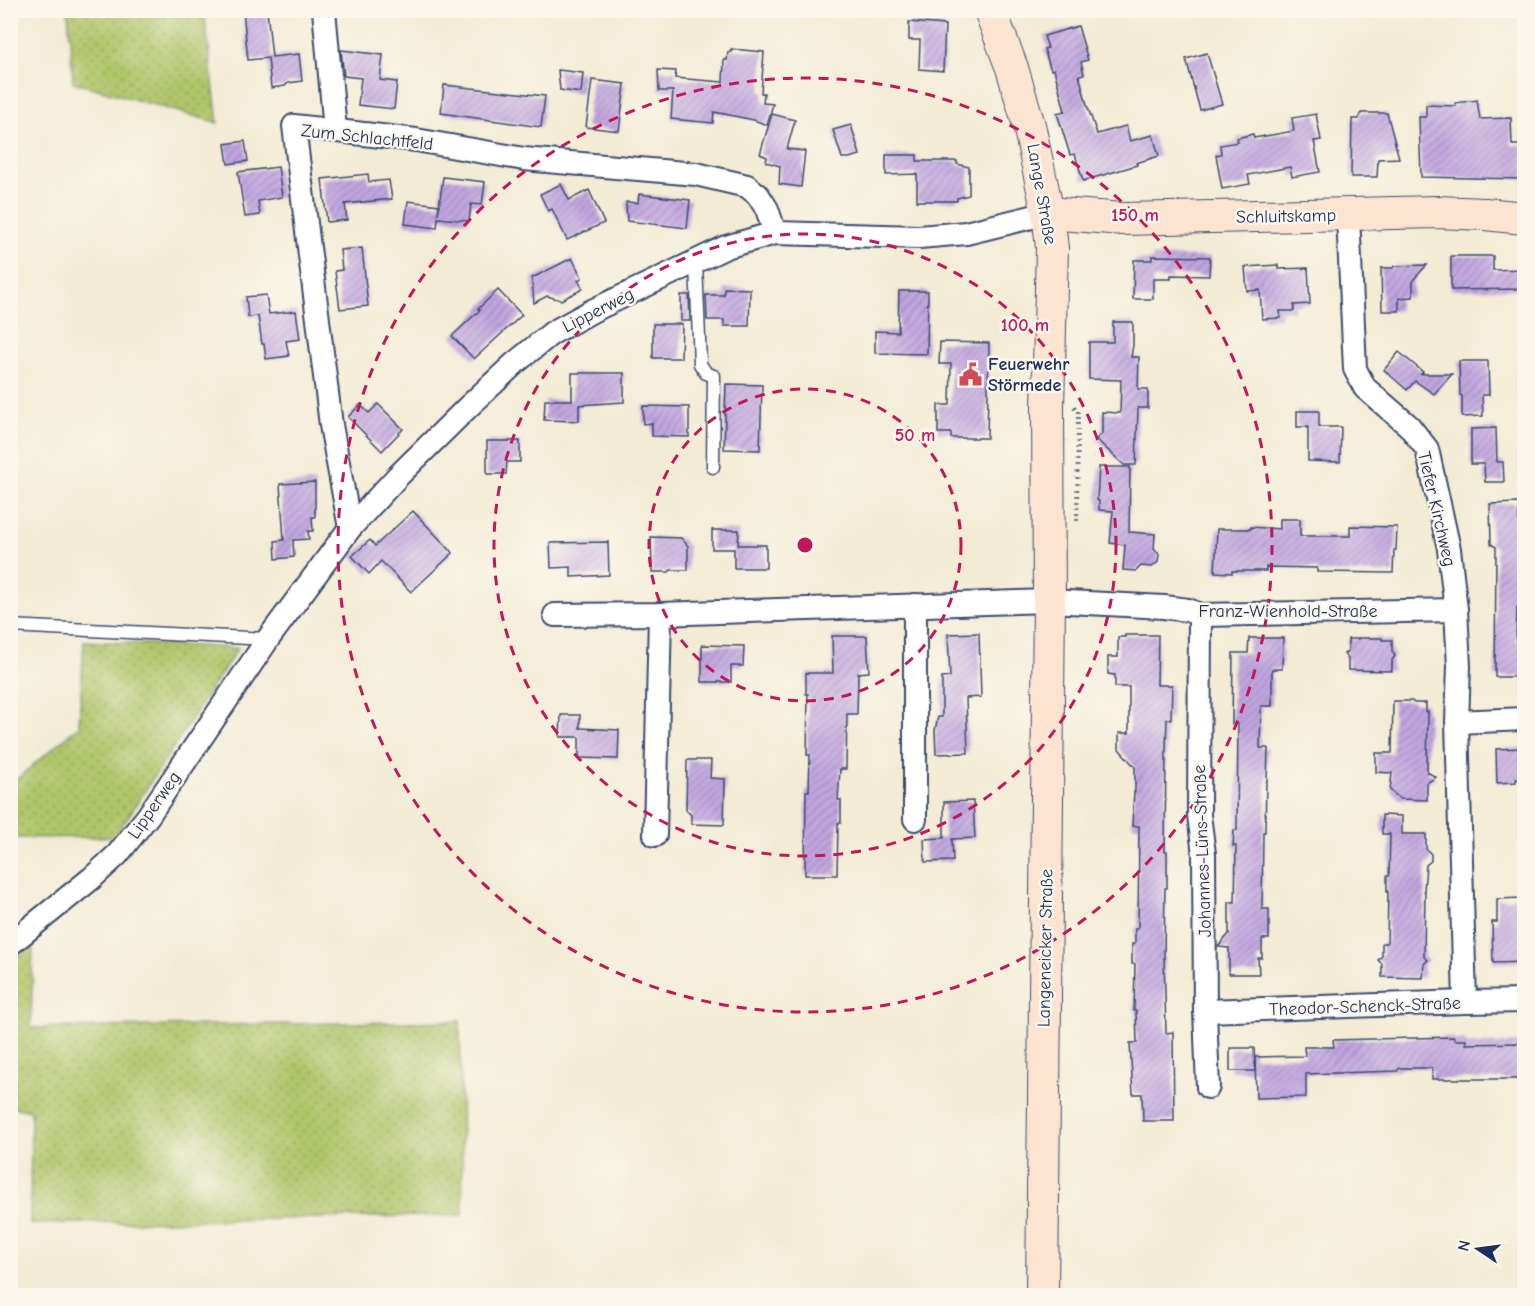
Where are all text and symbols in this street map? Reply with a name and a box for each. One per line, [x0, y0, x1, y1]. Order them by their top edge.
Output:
street label: Zum Schlachtfeld [300, 120, 434, 155]
street label: Lange Straße [1022, 142, 1061, 246]
text: 150 m [1111, 205, 1159, 226]
street label: Schluitskamp [1236, 205, 1336, 228]
street label: Lipperweg [559, 284, 637, 337]
text: 100 m [1001, 315, 1049, 336]
place label: Feuerwehr Störmede [988, 354, 1070, 396]
public building icon: Feuerwehr Störmede [957, 361, 983, 387]
text: 50 m [895, 425, 935, 446]
street label: Tiefer Kirchweg [1413, 450, 1460, 569]
centre of rings [795, 535, 815, 555]
street label: Franz-Wienhold-Straße [1198, 601, 1378, 622]
street label: Johannes-Lüns-Straße [1189, 764, 1216, 938]
street label: Lipperweg [124, 768, 185, 843]
street label: Langeneicker Straße [1034, 869, 1057, 1027]
street label: Theodor-Schenck-Straße [1269, 993, 1461, 1020]
north arrow [1448, 1219, 1508, 1279]
text: N [1454, 1239, 1474, 1253]

